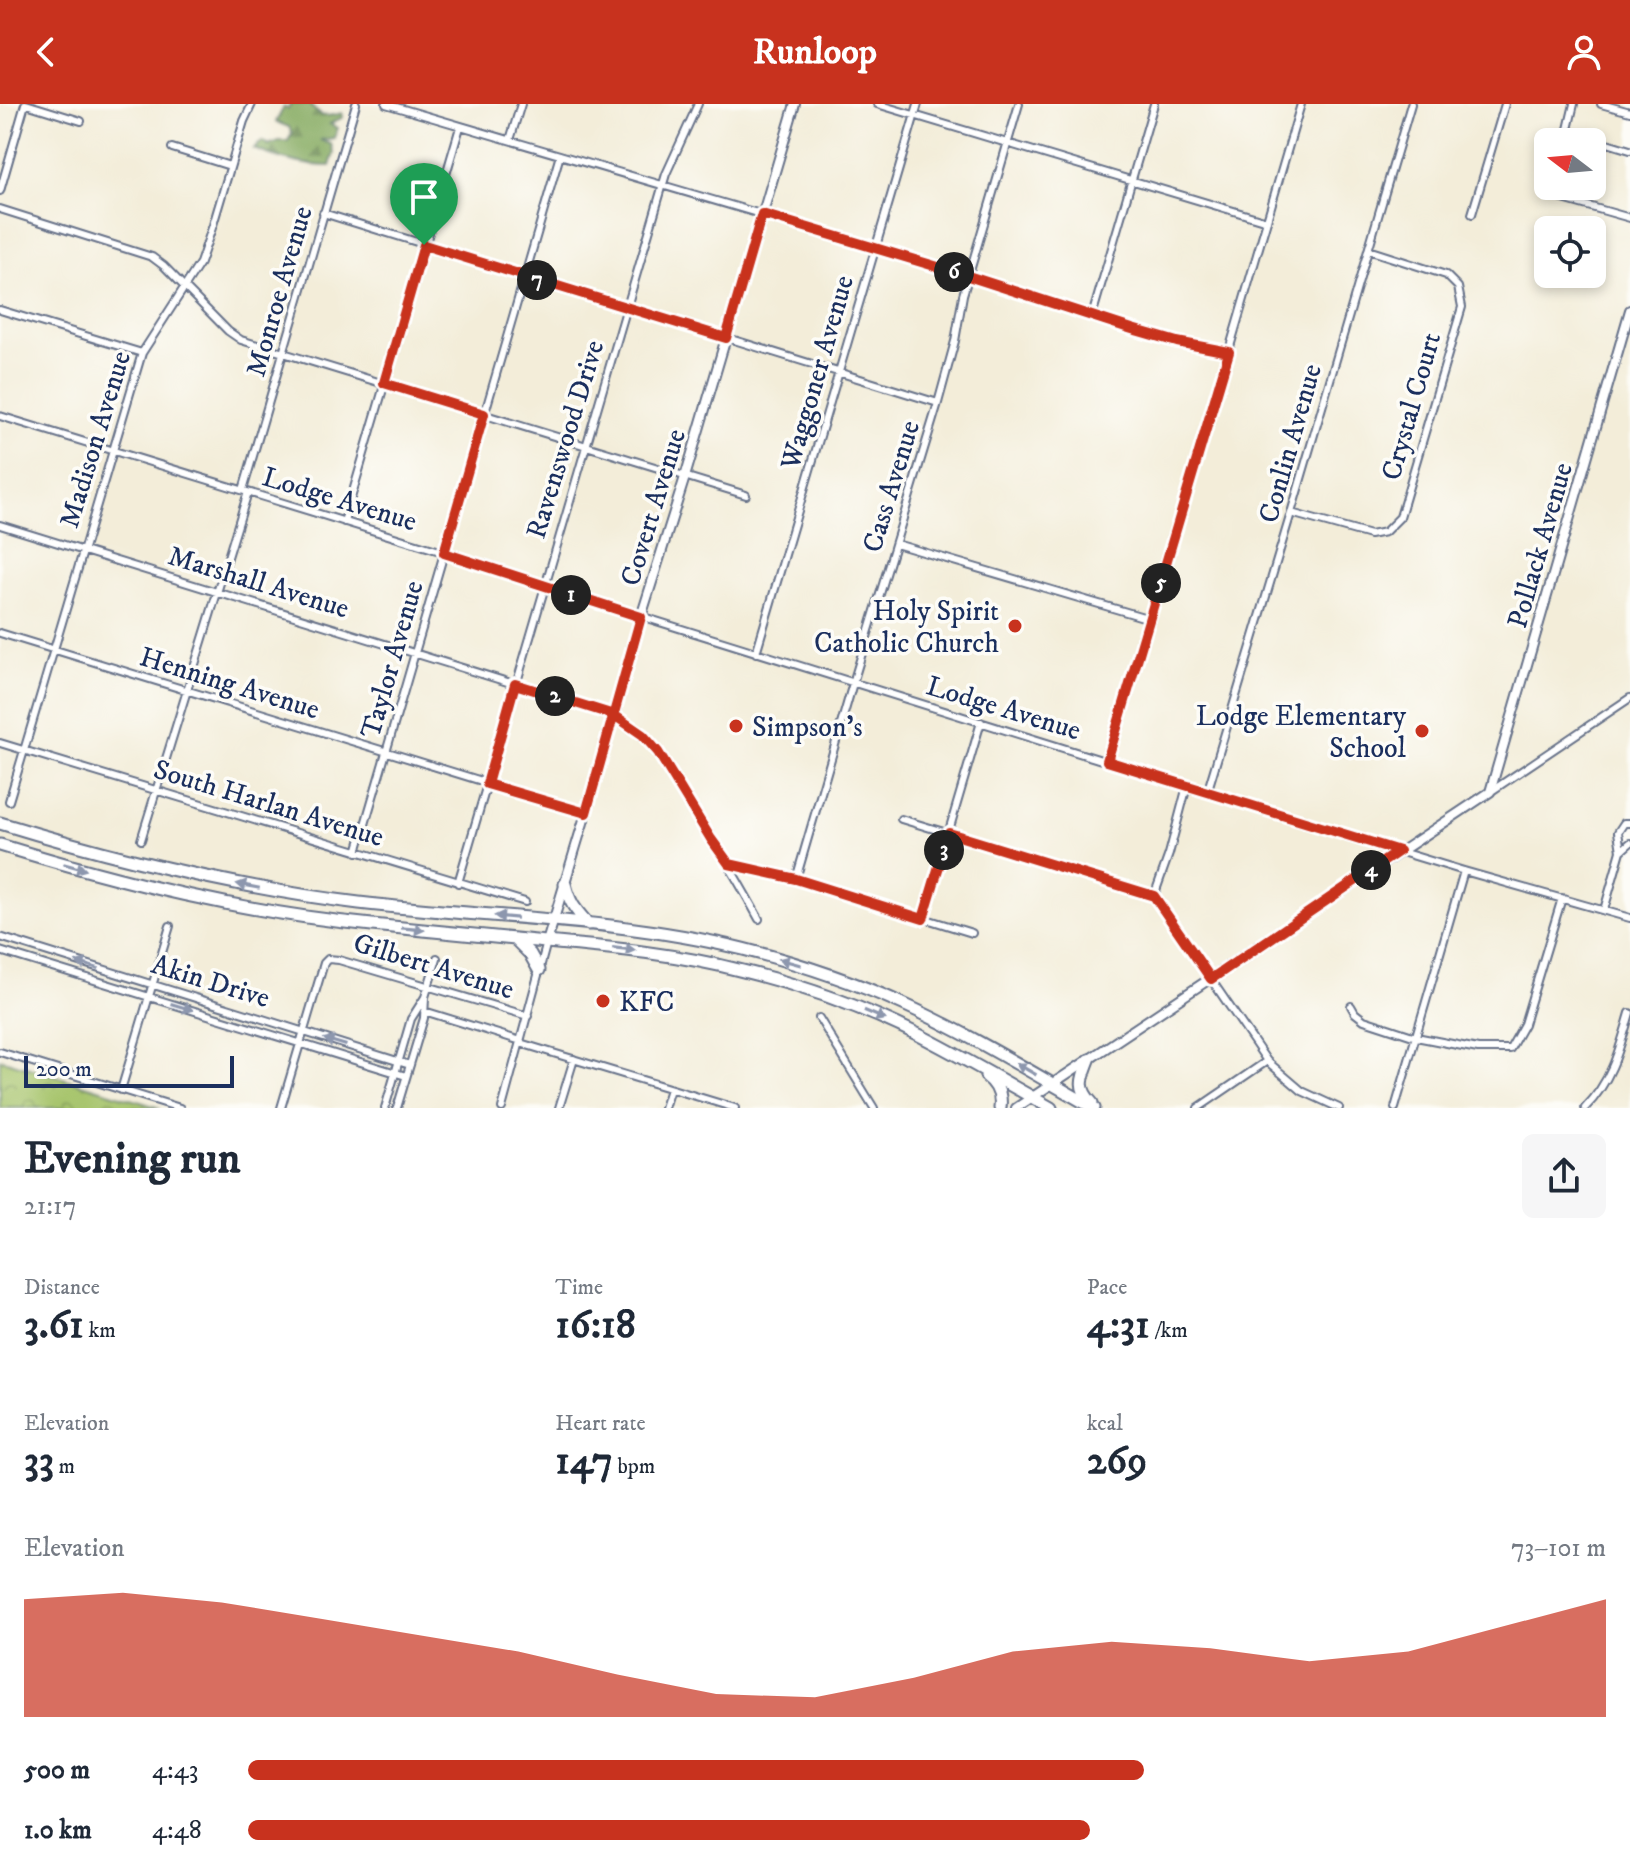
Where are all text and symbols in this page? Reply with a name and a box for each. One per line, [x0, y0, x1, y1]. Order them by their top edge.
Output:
icon: back [24, 30, 68, 74]
text: Runloop [753, 30, 877, 75]
icon: person [1562, 30, 1606, 74]
north arrow [1534, 128, 1606, 200]
map controls [1534, 128, 1606, 288]
pin [390, 163, 458, 245]
icon: arrive [402, 175, 446, 219]
street label: Monroe Avenue [238, 202, 320, 381]
button: locate [1534, 216, 1606, 288]
pin: 6 [934, 252, 974, 292]
text: 6 [948, 258, 960, 285]
pin: 7 [517, 260, 557, 300]
text: 7 [531, 266, 543, 293]
street label: Waggoner Avenue [773, 271, 862, 474]
street label: Crystal Court [1374, 329, 1449, 484]
street label: Ravenswood Drive [519, 336, 612, 543]
street label: Madison Avenue [52, 347, 139, 532]
street label: Conlin Avenue [1251, 360, 1330, 527]
street label: Cass Avenue [855, 416, 928, 557]
street label: Covert Avenue [613, 425, 694, 590]
street label: Lodge Avenue [258, 459, 421, 540]
street label: Pollack Avenue [1500, 459, 1581, 632]
street label: Marshall Avenue [164, 538, 353, 627]
pin: 5 [1141, 563, 1181, 603]
text: 5 [1156, 569, 1166, 596]
pin: 1 [551, 575, 591, 615]
street label: Taylor Avenue [353, 577, 432, 742]
text: 1 [567, 581, 575, 608]
place label: Holy Spirit Catholic Church [814, 594, 999, 661]
marker: Holy Spirit Catholic Church [1006, 617, 1024, 635]
street label: Henning Avenue [135, 639, 324, 727]
street label: Lodge Avenue [922, 668, 1085, 749]
pin: 2 [535, 676, 575, 716]
text: 2 [550, 682, 560, 709]
place label: Lodge Elementary School [1196, 699, 1407, 766]
place label: Simpson's [752, 710, 863, 745]
marker: Simpson's [727, 717, 745, 735]
marker: Lodge Elementary School [1413, 722, 1431, 740]
street label: South Harlan Avenue [149, 752, 388, 855]
pin: 3 [924, 830, 964, 870]
text: 3 [940, 836, 948, 863]
pin: 4 [1351, 850, 1391, 890]
text: 4 [1365, 856, 1377, 883]
one-way arrow [63, 861, 87, 874]
one-way arrow [236, 880, 261, 892]
one-way arrow [493, 910, 518, 923]
one-way arrow [401, 923, 426, 936]
street label: Gilbert Avenue [349, 925, 518, 1007]
one-way arrow [612, 943, 637, 956]
street label: Akin Drive [147, 947, 274, 1016]
one-way arrow [778, 955, 802, 968]
one-way arrow [75, 958, 99, 970]
place label: KFC [619, 985, 674, 1020]
marker: KFC [594, 992, 612, 1010]
one-way arrow [170, 1001, 194, 1014]
one-way arrow [863, 1009, 887, 1022]
one-way arrow [323, 1035, 347, 1048]
scale bar [24, 1052, 234, 1088]
text: 200 m [36, 1056, 92, 1083]
one-way arrow [1015, 1063, 1037, 1077]
text: Evening run [24, 1132, 241, 1187]
button: share [1522, 1134, 1606, 1218]
text: 21:17 [24, 1190, 76, 1223]
text: Distance [24, 1274, 100, 1301]
text: Time [555, 1274, 603, 1301]
text: Pace [1087, 1274, 1127, 1301]
text: 3.61 [24, 1301, 84, 1351]
text: 16:18 [555, 1301, 636, 1351]
text: 4:31 [1087, 1301, 1150, 1351]
text: km [84, 1317, 116, 1344]
text: /km [1150, 1317, 1188, 1344]
text: Elevation [24, 1410, 109, 1437]
text: Heart rate [555, 1410, 646, 1437]
text: kcal [1087, 1410, 1123, 1437]
text: 33 [24, 1437, 54, 1487]
text: 147 [555, 1437, 613, 1487]
text: 269 [1087, 1437, 1147, 1487]
text: m [54, 1453, 75, 1480]
text: bpm [613, 1453, 655, 1480]
text: Elevation [24, 1532, 125, 1565]
text: 73–101 m [1511, 1532, 1606, 1565]
text: 500 m [24, 1754, 90, 1787]
text: 4:43 [152, 1754, 198, 1787]
text: 1.0 km [24, 1814, 92, 1847]
text: 4:48 [152, 1814, 202, 1847]

